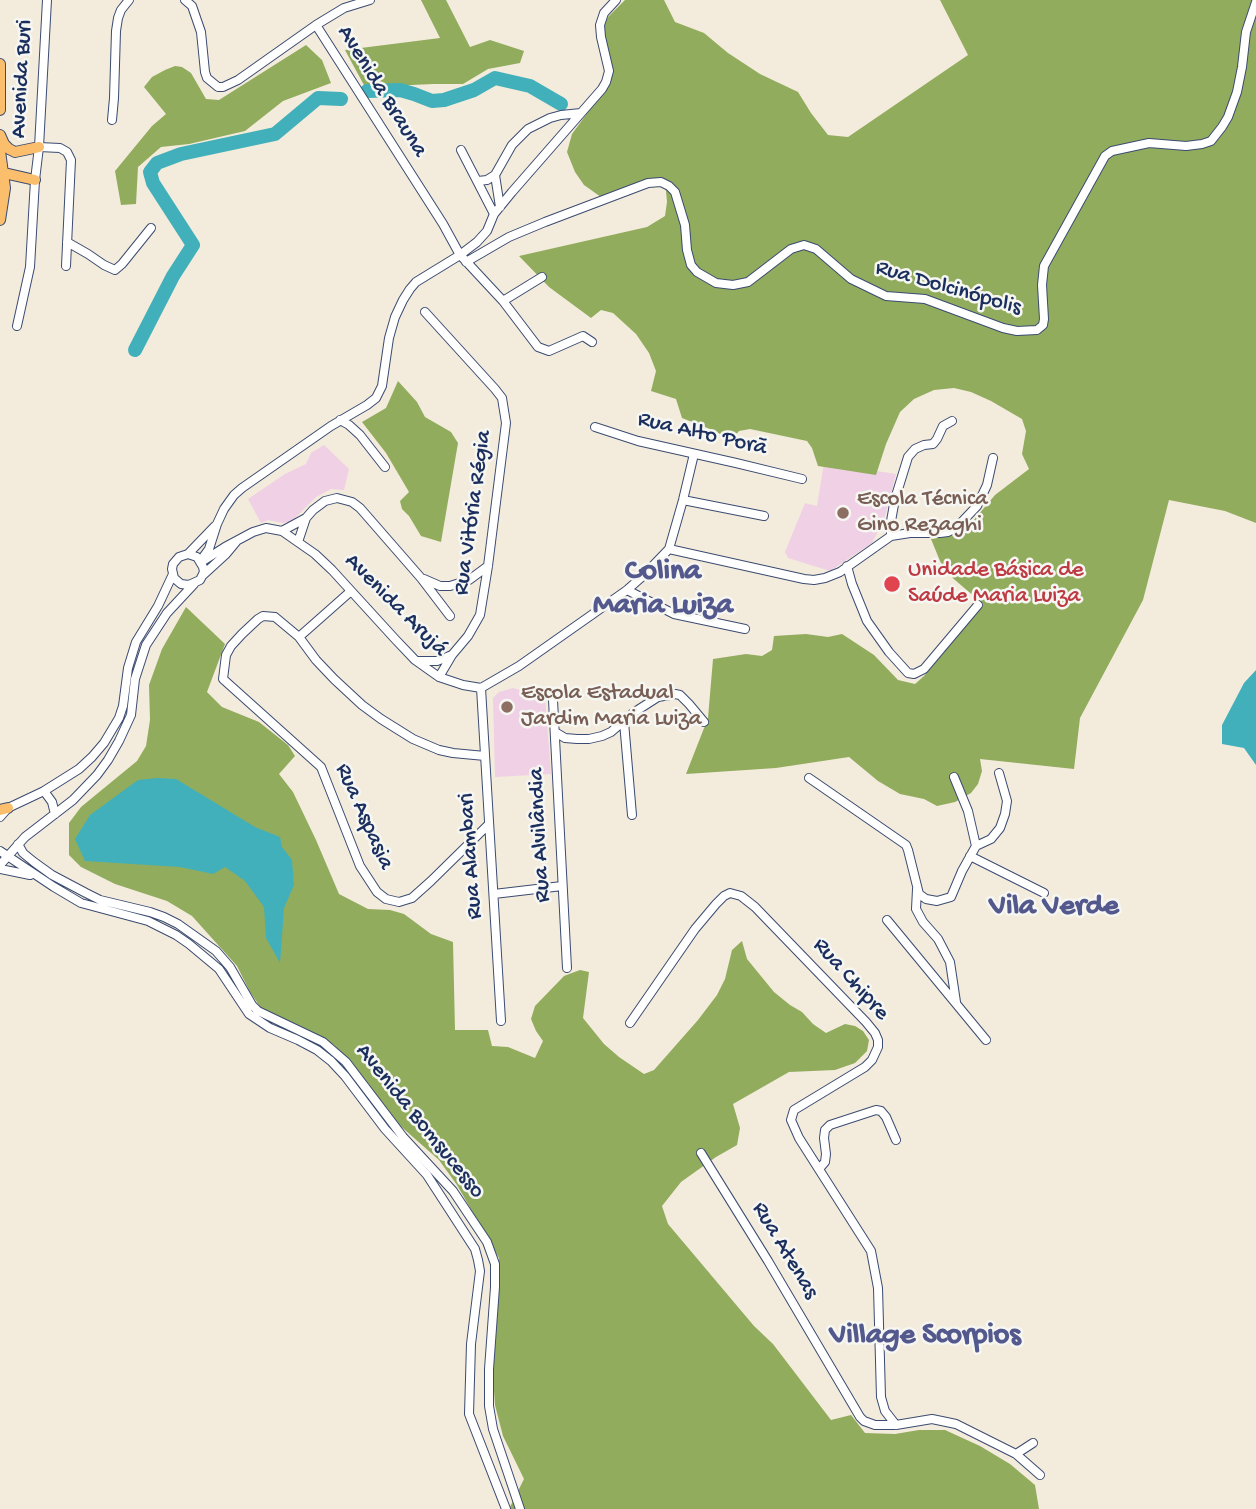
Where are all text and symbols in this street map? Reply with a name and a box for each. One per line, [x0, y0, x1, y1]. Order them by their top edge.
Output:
street label: Avenida Buri [6, 19, 40, 139]
street label: Avenida Brauna [329, 21, 433, 163]
street label: Rua Dolcinópolis [872, 255, 1024, 323]
street label: Rua Alto Porã [635, 407, 769, 463]
street label: Rua Vitória Régia [449, 429, 499, 597]
place label: Escola Técnica Gino Rezaghi [857, 486, 988, 540]
marker: Escola Técnica Gino Rezaghi [835, 505, 851, 521]
street label: Avenida Arujá [337, 548, 453, 664]
district label: Colina Maria Luiza [593, 555, 733, 626]
place label: Unidade Básica de Saúde Maria Luiza [908, 557, 1084, 611]
marker: Unidade Básica de Saúde Maria Luiza [882, 574, 902, 594]
place label: Escola Estadual Jardim Maria Luiza [521, 680, 702, 734]
marker: Escola Estadual Jardim Maria Luiza [499, 699, 515, 715]
street label: Rua Aspasia [327, 760, 399, 874]
street label: Rua Alvilândia [524, 767, 558, 903]
street label: Rua Alambari [454, 792, 490, 920]
district label: Vila Verde [989, 890, 1119, 926]
street label: Rua Chipre [806, 933, 894, 1027]
street label: Avenida Bomsucesso [348, 1039, 490, 1205]
street label: Rua Atenas [744, 1198, 824, 1304]
district label: Village Scorpios [830, 1319, 1020, 1355]

